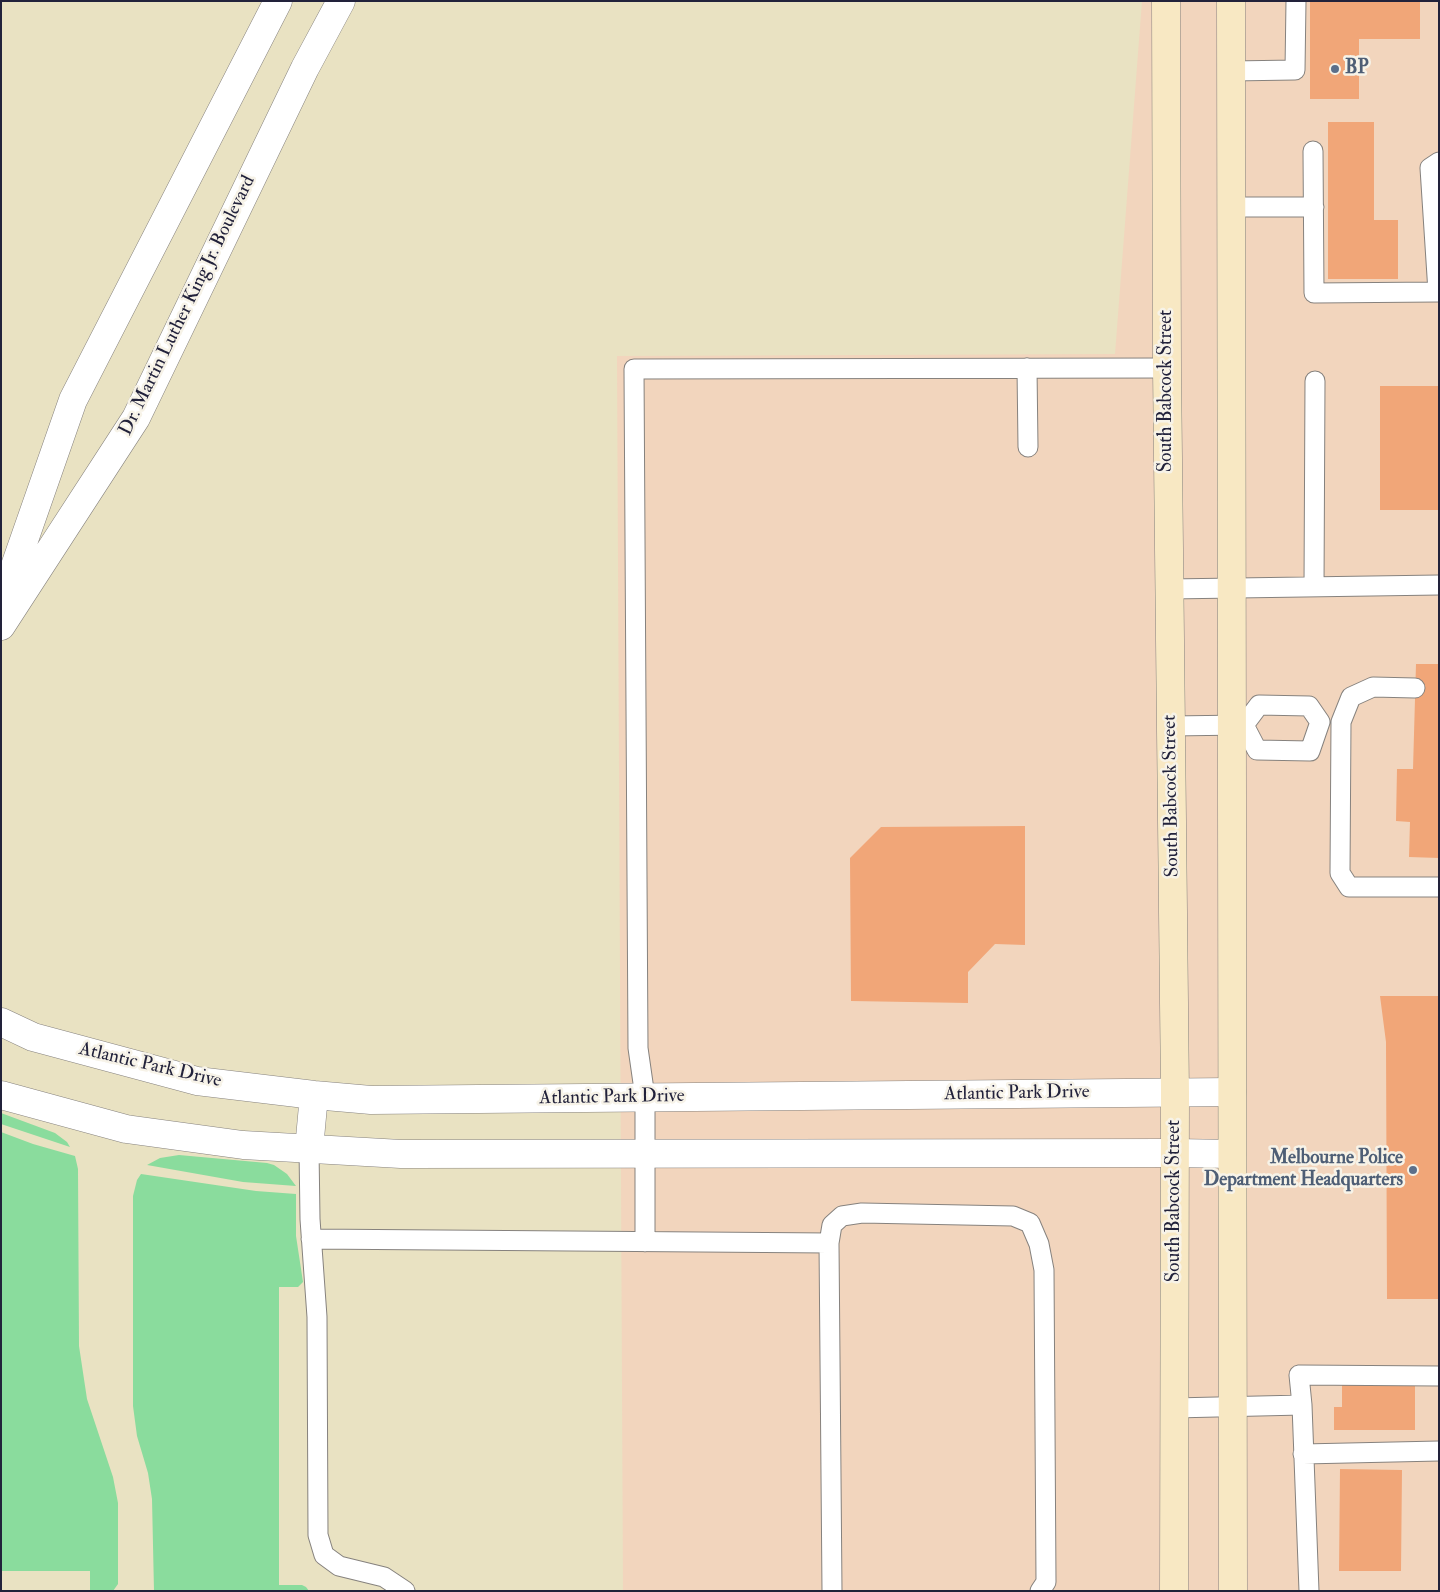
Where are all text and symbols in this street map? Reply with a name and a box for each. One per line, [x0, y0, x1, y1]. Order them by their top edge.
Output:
place label: BP [1345, 58, 1369, 80]
marker: BP [1329, 63, 1341, 75]
street label: Dr. Martin Luther King Jr. Boulevard [115, 172, 261, 440]
street label: South Babcock Street [1156, 310, 1178, 472]
street label: South Babcock Street [1159, 715, 1185, 877]
street label: Atlantic Park Drive [77, 1039, 223, 1093]
street label: Atlantic Park Drive [944, 1081, 1090, 1107]
street label: Atlantic Park Drive [539, 1085, 685, 1111]
street label: South Babcock Street [1164, 1120, 1186, 1282]
place label: Melbourne Police Department Headquarters [1204, 1148, 1403, 1192]
marker: Melbourne Police Department Headquarters [1407, 1164, 1419, 1176]

